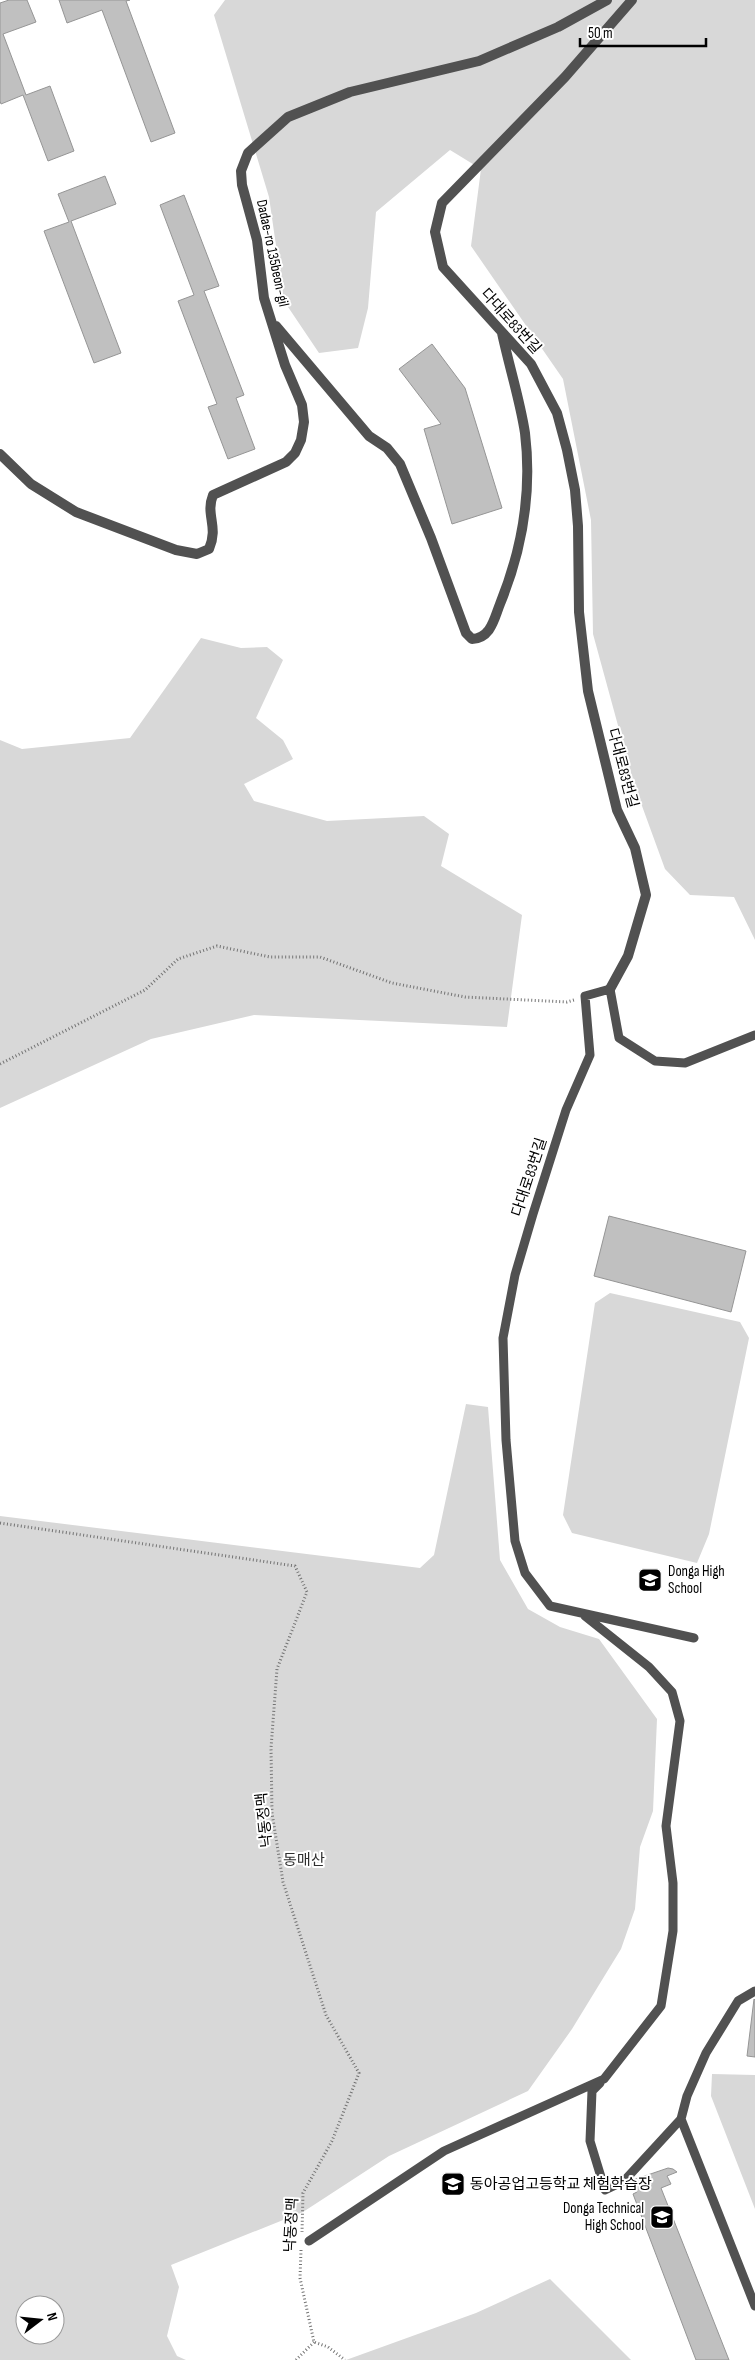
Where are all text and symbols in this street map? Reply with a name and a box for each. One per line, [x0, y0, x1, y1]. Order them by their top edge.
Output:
scale bar [580, 15, 706, 47]
text: 50 m [588, 24, 613, 43]
street label: Dadae-ro 135beon-gil [252, 198, 293, 308]
street label: 다대로83번길 [476, 285, 545, 358]
street label: 다대로83번길 [603, 726, 642, 810]
street label: 다대로83번길 [508, 1135, 551, 1219]
place label: Donga High School [668, 1562, 725, 1598]
school or university icon: Donga High School [637, 1567, 663, 1593]
street label: 낙동정맥 [252, 1792, 277, 1848]
park label: 동매산 [283, 1851, 325, 1870]
school or university icon: 동아공업고등학교 체험학습장 [440, 2171, 466, 2197]
place label: 동아공업고등학교 체험학습장 [470, 2175, 652, 2194]
street label: 낙동정맥 [281, 2197, 302, 2253]
place label: Donga Technical High School [563, 2199, 644, 2235]
school or university icon: Donga Technical High School [649, 2204, 675, 2230]
north arrow [15, 2295, 65, 2345]
text: N [43, 2311, 61, 2322]

